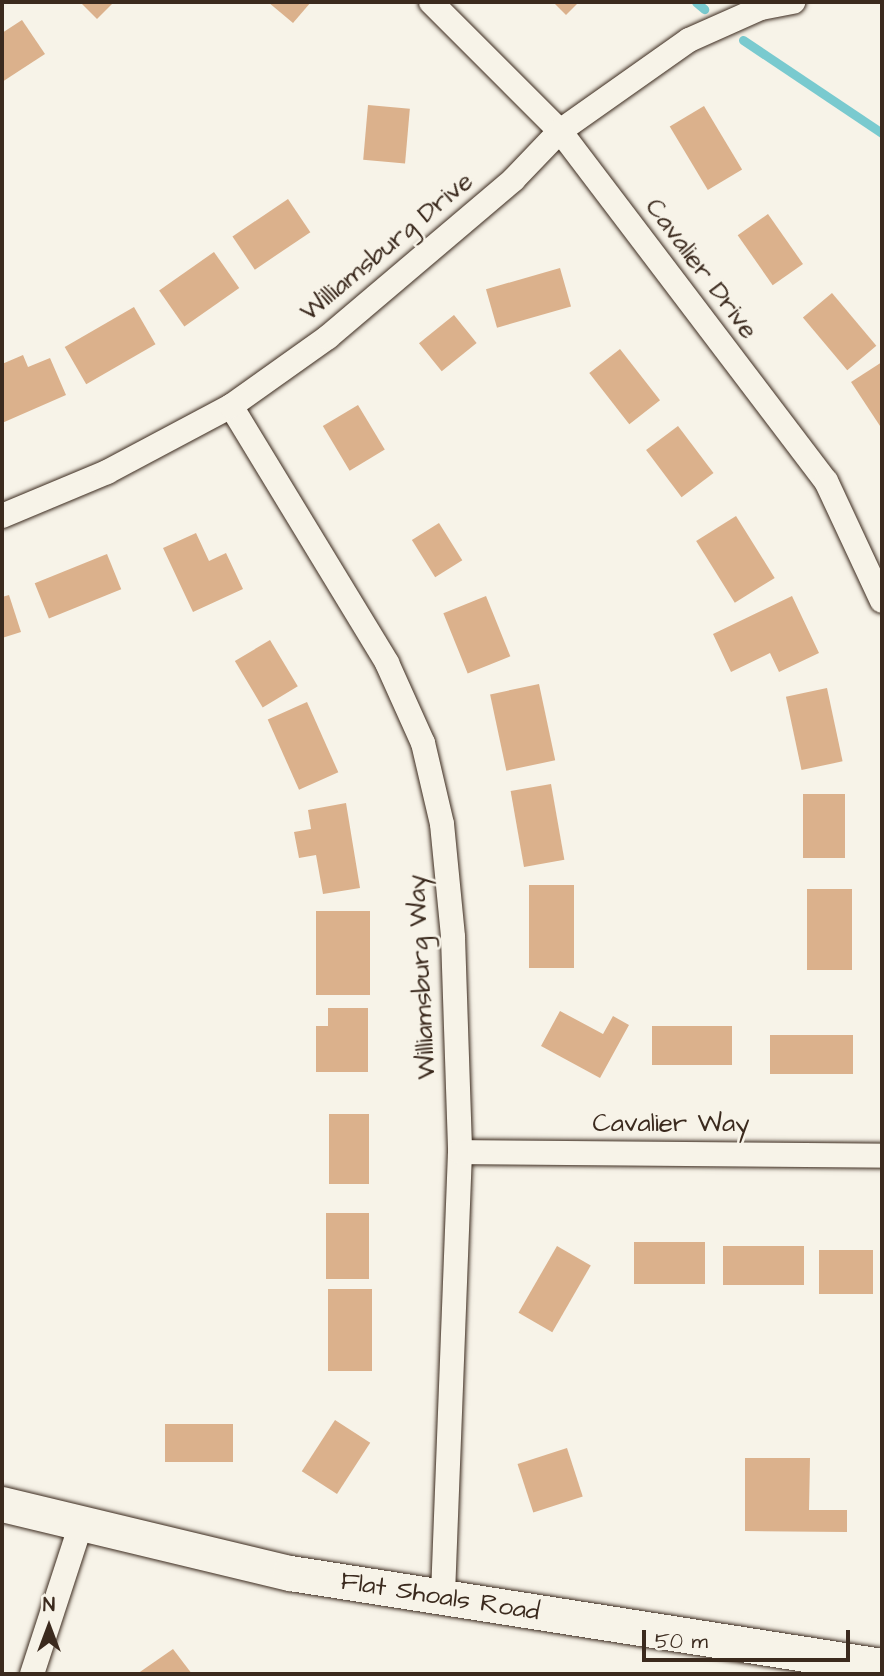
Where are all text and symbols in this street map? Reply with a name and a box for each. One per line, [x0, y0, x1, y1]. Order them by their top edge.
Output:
street label: Williamsburg Drive [294, 166, 480, 328]
street label: Cavalier Drive [638, 193, 764, 345]
street label: Williamsburg Way [401, 874, 443, 1080]
street label: Cavalier Way [592, 1108, 750, 1140]
street label: Flat Shoals Road [338, 1566, 542, 1628]
north arrow [14, 1592, 84, 1662]
text: N [43, 1592, 55, 1619]
scale bar [646, 1616, 854, 1660]
text: 50 m [655, 1627, 708, 1656]

